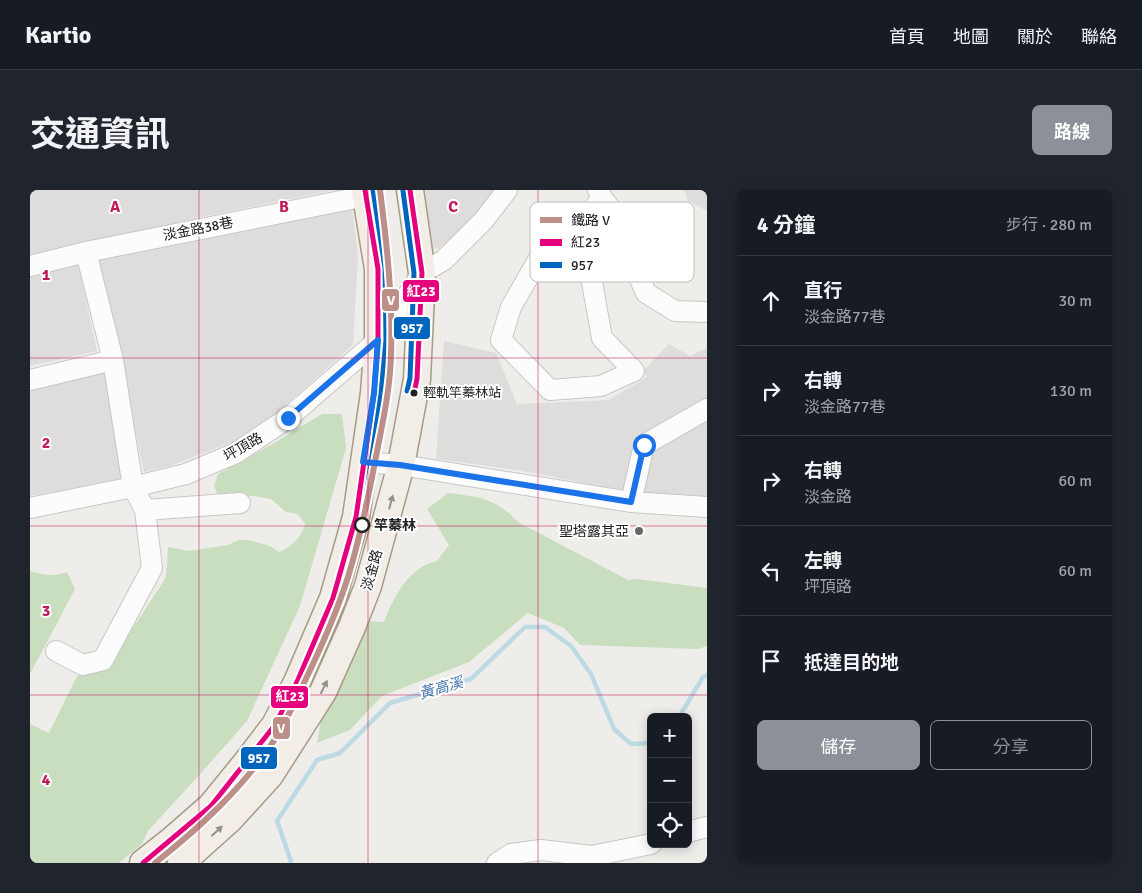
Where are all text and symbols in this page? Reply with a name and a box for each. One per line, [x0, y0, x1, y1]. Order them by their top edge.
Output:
text: Kartio [25, 20, 91, 50]
text: 首頁 [889, 26, 925, 48]
text: 地圖 [953, 26, 989, 48]
text: 關於 [1017, 26, 1053, 48]
text: 聯絡 [1081, 26, 1117, 48]
button: 路線 [1032, 105, 1112, 155]
text: 交通資訊 [30, 113, 170, 156]
text: A [110, 197, 121, 217]
text: B [279, 197, 289, 217]
text: C [448, 197, 458, 217]
legend [530, 202, 694, 282]
text: 鐵路 V [571, 212, 610, 229]
text: 4 分鐘 [757, 212, 815, 238]
street label: 淡金路38巷 [161, 214, 235, 244]
text: 步行 · 280 m [1006, 215, 1092, 235]
text: 紅23 [571, 234, 600, 251]
text: 957 [571, 257, 594, 274]
text: 1 [42, 265, 51, 285]
line badge: 紅23 [402, 279, 440, 303]
text: 直行 [804, 279, 842, 303]
text: 紅23 [406, 283, 436, 300]
icon: ahead [757, 287, 785, 315]
line badge: V [381, 288, 400, 312]
text: 30 m [1058, 291, 1092, 311]
text: V [387, 292, 396, 309]
text: 淡金路77巷 [804, 307, 885, 327]
line badge: 957 [393, 316, 431, 340]
text: 957 [401, 320, 424, 337]
text: 右轉 [804, 369, 842, 393]
icon: right [757, 377, 785, 405]
text: 130 m [1050, 381, 1092, 401]
place label: 輕軌竿蓁林站 [423, 385, 501, 401]
marker: 輕軌竿蓁林站 [409, 388, 419, 398]
text: 淡金路77巷 [804, 397, 885, 417]
route end [277, 407, 300, 430]
street label: 坪頂路 [221, 429, 265, 465]
text: 2 [42, 433, 50, 453]
route start [633, 434, 656, 457]
text: 右轉 [804, 459, 842, 483]
icon: right [757, 467, 785, 495]
text: 60 m [1058, 471, 1092, 491]
text: 淡金路 [804, 487, 852, 507]
one-way arrow [387, 494, 395, 509]
marker: 竿蓁林 [354, 517, 370, 533]
place label: 竿蓁林 [374, 517, 416, 534]
place label: 聖塔露其亞 [559, 523, 629, 540]
marker: 聖塔露其亞 [633, 525, 645, 537]
street label: 淡金路 [358, 547, 386, 593]
text: 左轉 [804, 549, 842, 573]
icon: left [757, 557, 785, 585]
text: 60 m [1058, 561, 1092, 581]
text: 坪頂路 [804, 577, 852, 597]
text: 3 [42, 601, 50, 621]
icon: arrive [757, 647, 785, 675]
text: 抵達目的地 [804, 651, 899, 675]
water label: 黃高溪 [417, 673, 467, 703]
one-way arrow [320, 680, 328, 695]
line badge: 紅23 [270, 685, 309, 709]
text: 紅23 [275, 688, 305, 705]
map controls [647, 713, 692, 848]
button: + [647, 713, 692, 758]
line badge: V [272, 716, 291, 740]
text: V [277, 720, 286, 737]
button: 儲存 [757, 720, 920, 770]
button: 分享 [930, 720, 1092, 770]
line badge: 957 [240, 746, 278, 770]
text: 957 [248, 750, 271, 767]
button: − [647, 758, 692, 803]
text: 4 [42, 770, 51, 790]
button: locate [647, 803, 692, 848]
one-way arrow [211, 825, 224, 836]

